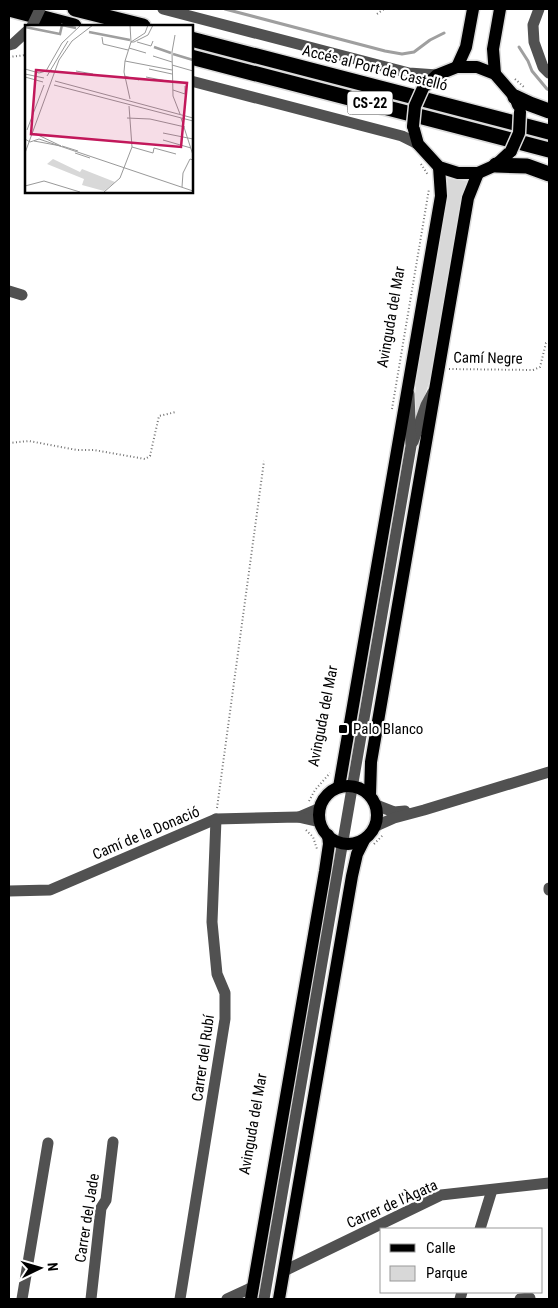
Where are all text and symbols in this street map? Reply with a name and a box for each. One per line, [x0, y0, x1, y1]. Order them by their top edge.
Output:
inset map [25, 25, 192, 192]
street label: Accés al Port de Castelló [301, 41, 449, 95]
road number: CS-22 [348, 92, 392, 115]
street label: Avinguda del Mar [373, 265, 409, 369]
street label: Camí Negre [453, 348, 523, 368]
street label: Avinguda del Mar [304, 664, 342, 768]
place label: Palo Blanco [353, 720, 423, 738]
marker: Palo Blanco [337, 723, 349, 735]
street label: Camí de la Donació [90, 802, 202, 864]
street label: Carrer del Rubí [188, 1012, 218, 1102]
street label: Avinguda del Mar [235, 1072, 271, 1176]
street label: Carrer del Jade [71, 1172, 103, 1264]
street label: Carrer de l'Àgata [344, 1176, 440, 1232]
legend [380, 1228, 543, 1293]
text: Calle [426, 1239, 456, 1257]
north arrow [15, 1243, 65, 1293]
text: N [45, 1262, 61, 1272]
text: Parque [426, 1264, 468, 1282]

